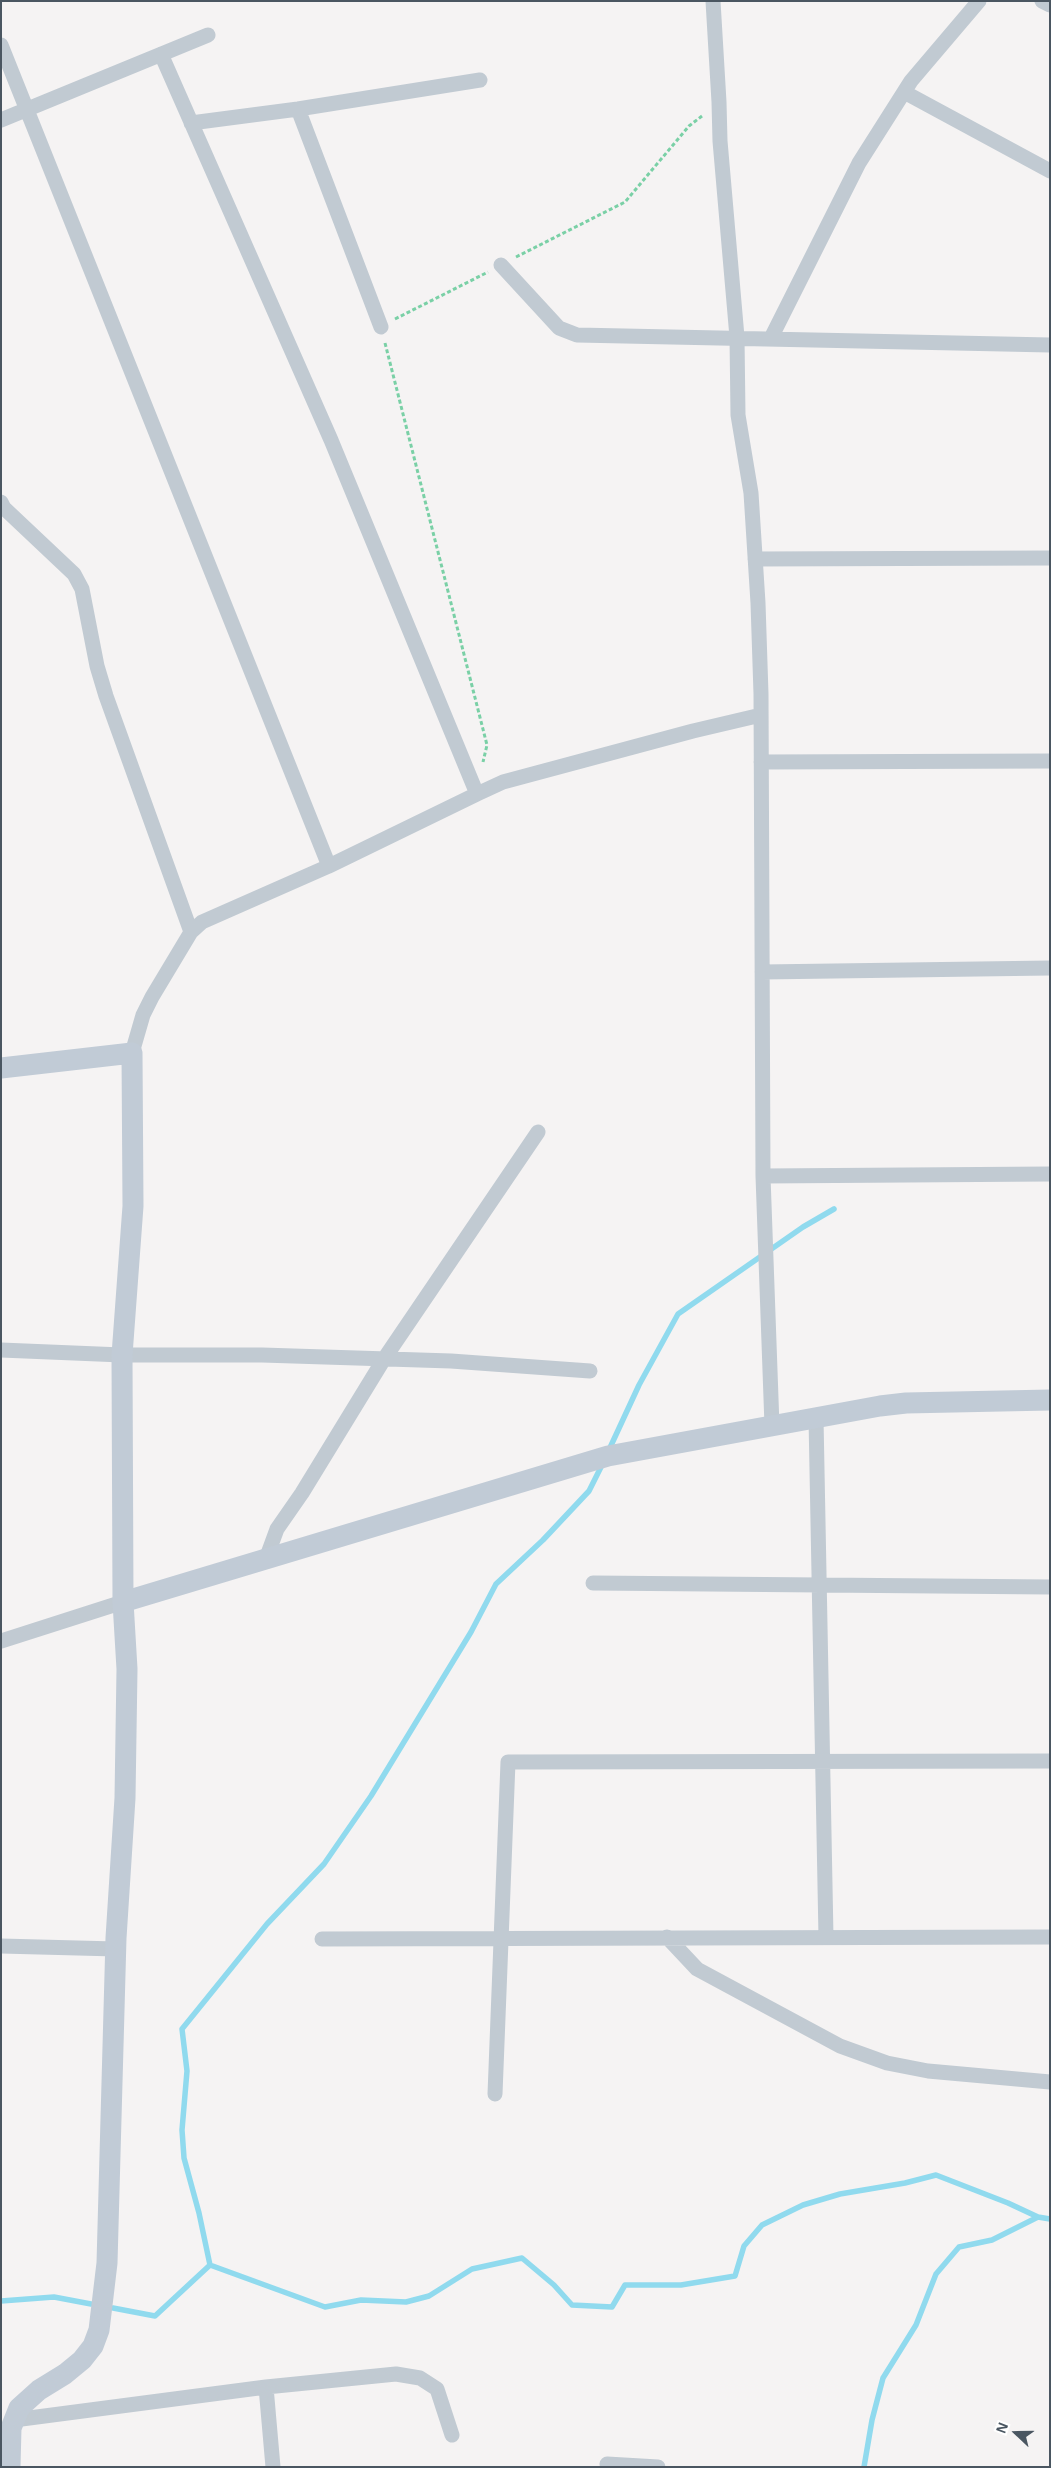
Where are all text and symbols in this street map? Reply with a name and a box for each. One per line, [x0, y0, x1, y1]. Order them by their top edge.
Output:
north arrow [991, 2408, 1041, 2458]
text: N [993, 2420, 1011, 2435]

